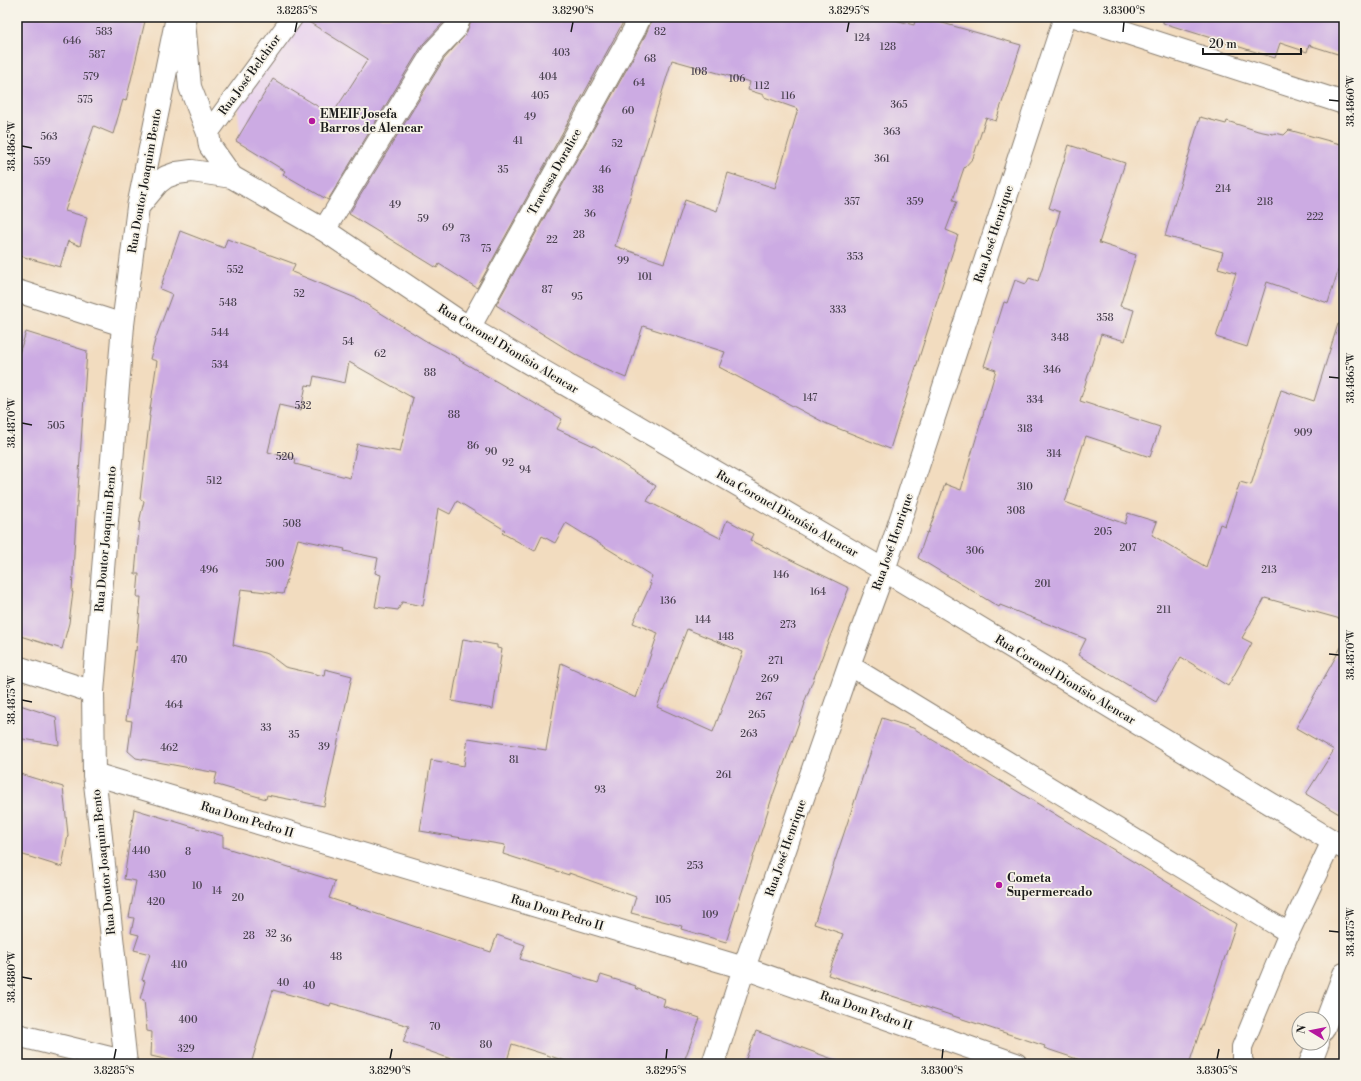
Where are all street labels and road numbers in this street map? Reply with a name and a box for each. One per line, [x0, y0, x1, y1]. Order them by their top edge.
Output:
street label: Rua José Belchior [216, 32, 284, 118]
street label: Rua Doutor Joaquim Bento [125, 107, 165, 255]
street label: Travessa Doralice [525, 126, 585, 218]
street label: Rua José Henrique [971, 183, 1017, 285]
street label: Rua Coronel Dionísio Alencar [435, 301, 581, 397]
street label: Rua Doutor Joaquim Bento [92, 465, 120, 613]
street label: Rua Coronel Dionísio Alencar [713, 467, 861, 561]
street label: Rua José Henrique [869, 491, 917, 593]
street label: Rua Coronel Dionísio Alencar [992, 632, 1138, 728]
street label: Rua Doutor Joaquim Bento [89, 788, 119, 936]
street label: Rua José Henrique [762, 797, 810, 899]
street label: Rua Dom Pedro II [199, 799, 296, 841]
street label: Rua Dom Pedro II [509, 892, 606, 934]
street label: Rua Dom Pedro II [818, 988, 914, 1034]

